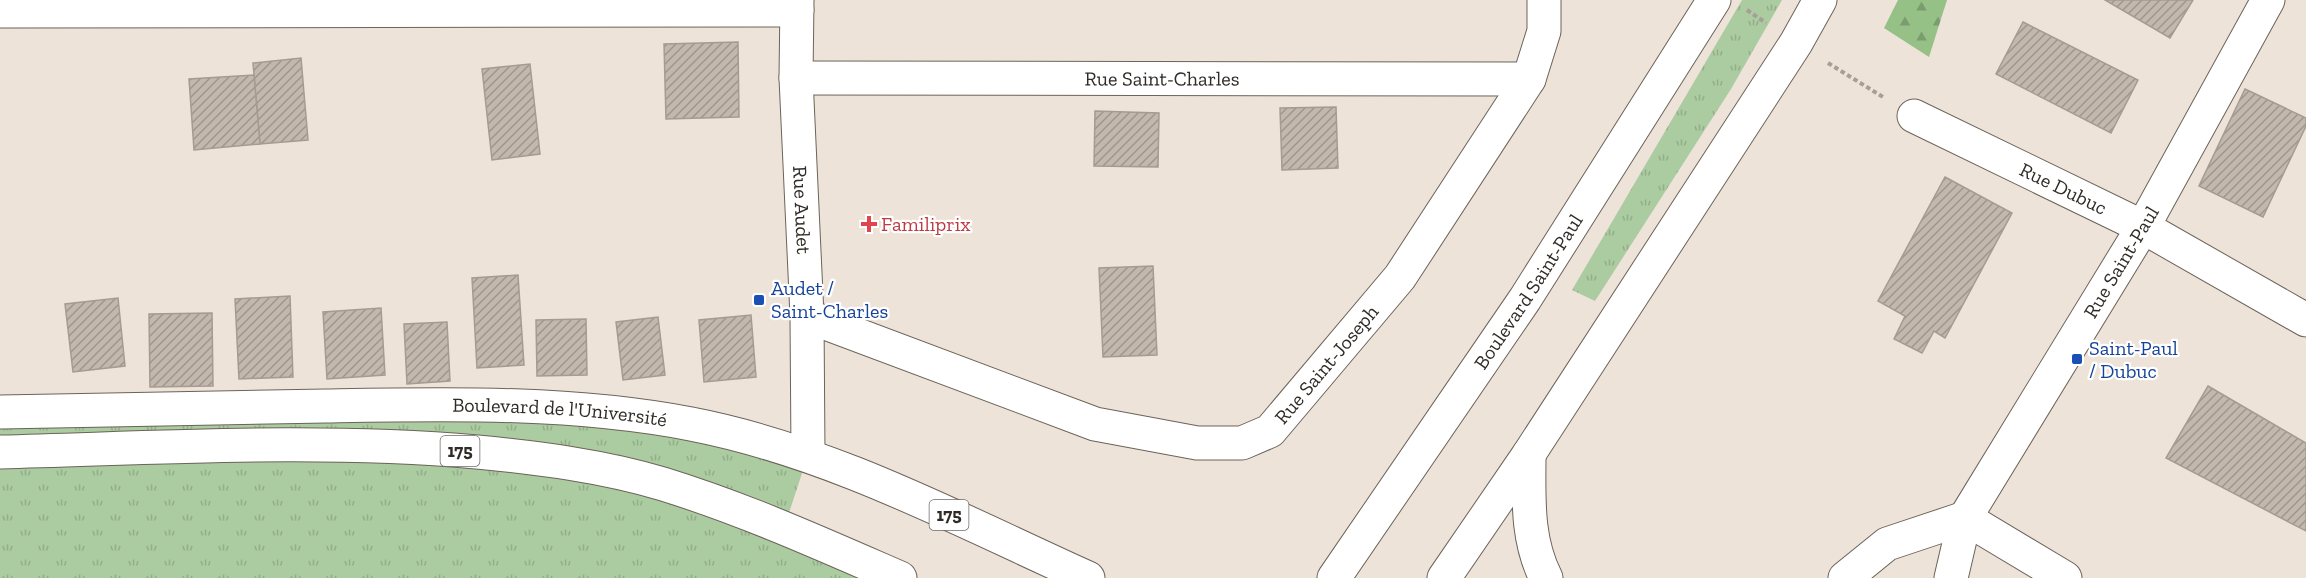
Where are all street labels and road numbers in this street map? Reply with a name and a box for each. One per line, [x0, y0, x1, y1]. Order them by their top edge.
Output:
street label: Rue Saint-Charles [1085, 66, 1239, 91]
street label: Rue Dubuc [2016, 157, 2111, 220]
street label: Rue Audet [788, 165, 816, 255]
street label: Rue Saint-Paul [2078, 202, 2164, 322]
street label: Boulevard Saint-Paul [1469, 210, 1588, 374]
street label: Rue Saint-Joseph [1269, 299, 1384, 429]
street label: Boulevard de l'Université [452, 393, 669, 432]
road number: 175 [440, 436, 480, 466]
road number: 175 [930, 500, 968, 530]

